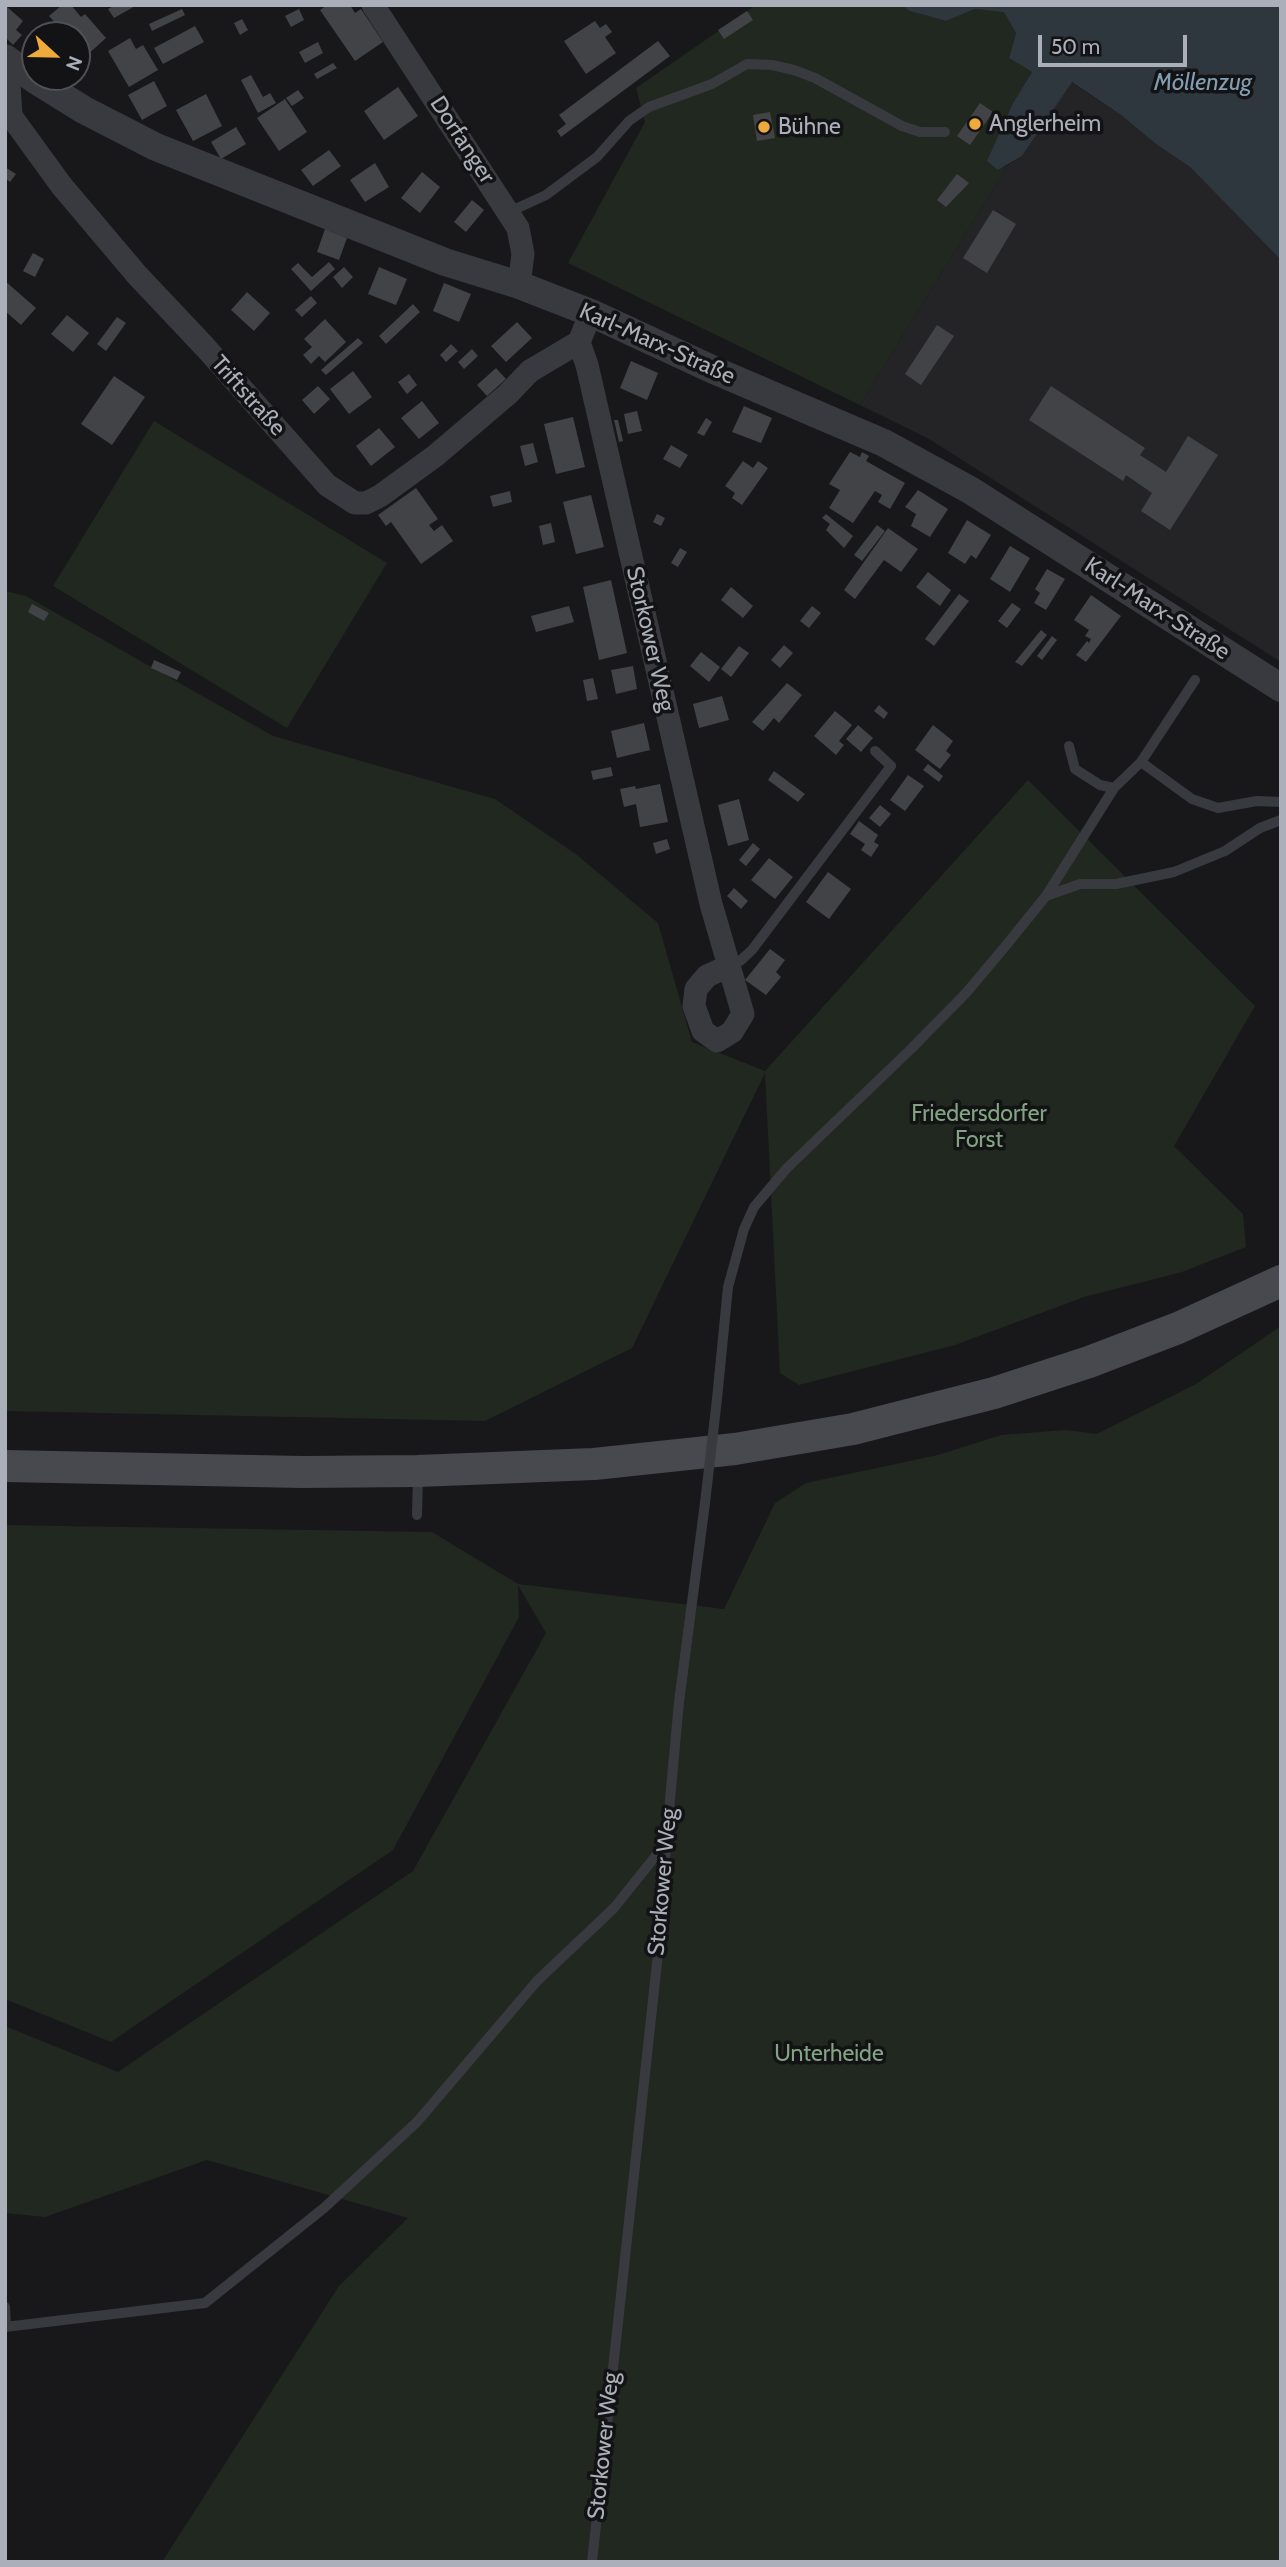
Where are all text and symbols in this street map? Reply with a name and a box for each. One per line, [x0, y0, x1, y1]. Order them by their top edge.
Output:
north arrow [21, 21, 91, 91]
scale bar [1041, 21, 1190, 65]
text: 50 m [1051, 34, 1100, 59]
text: N [61, 53, 87, 74]
water label: Möllenzug [1154, 69, 1252, 97]
street label: Dorfanger [424, 91, 500, 189]
place label: Anglerheim [989, 110, 1101, 138]
place label: Bühne [778, 113, 841, 141]
marker: Anglerheim [967, 116, 983, 132]
marker: Bühne [756, 119, 772, 135]
street label: Karl-Marx-Straße [575, 297, 739, 391]
street label: Triftstraße [205, 350, 291, 442]
street label: Karl-Marx-Straße [1079, 552, 1235, 666]
street label: Storkower Weg [620, 564, 680, 714]
park label: Friedersdorfer Forst [911, 1100, 1047, 1154]
street label: Storkower Weg [643, 1807, 683, 1957]
park label: Unterheide [774, 2040, 884, 2068]
street label: Storkower Weg [583, 2371, 625, 2521]

